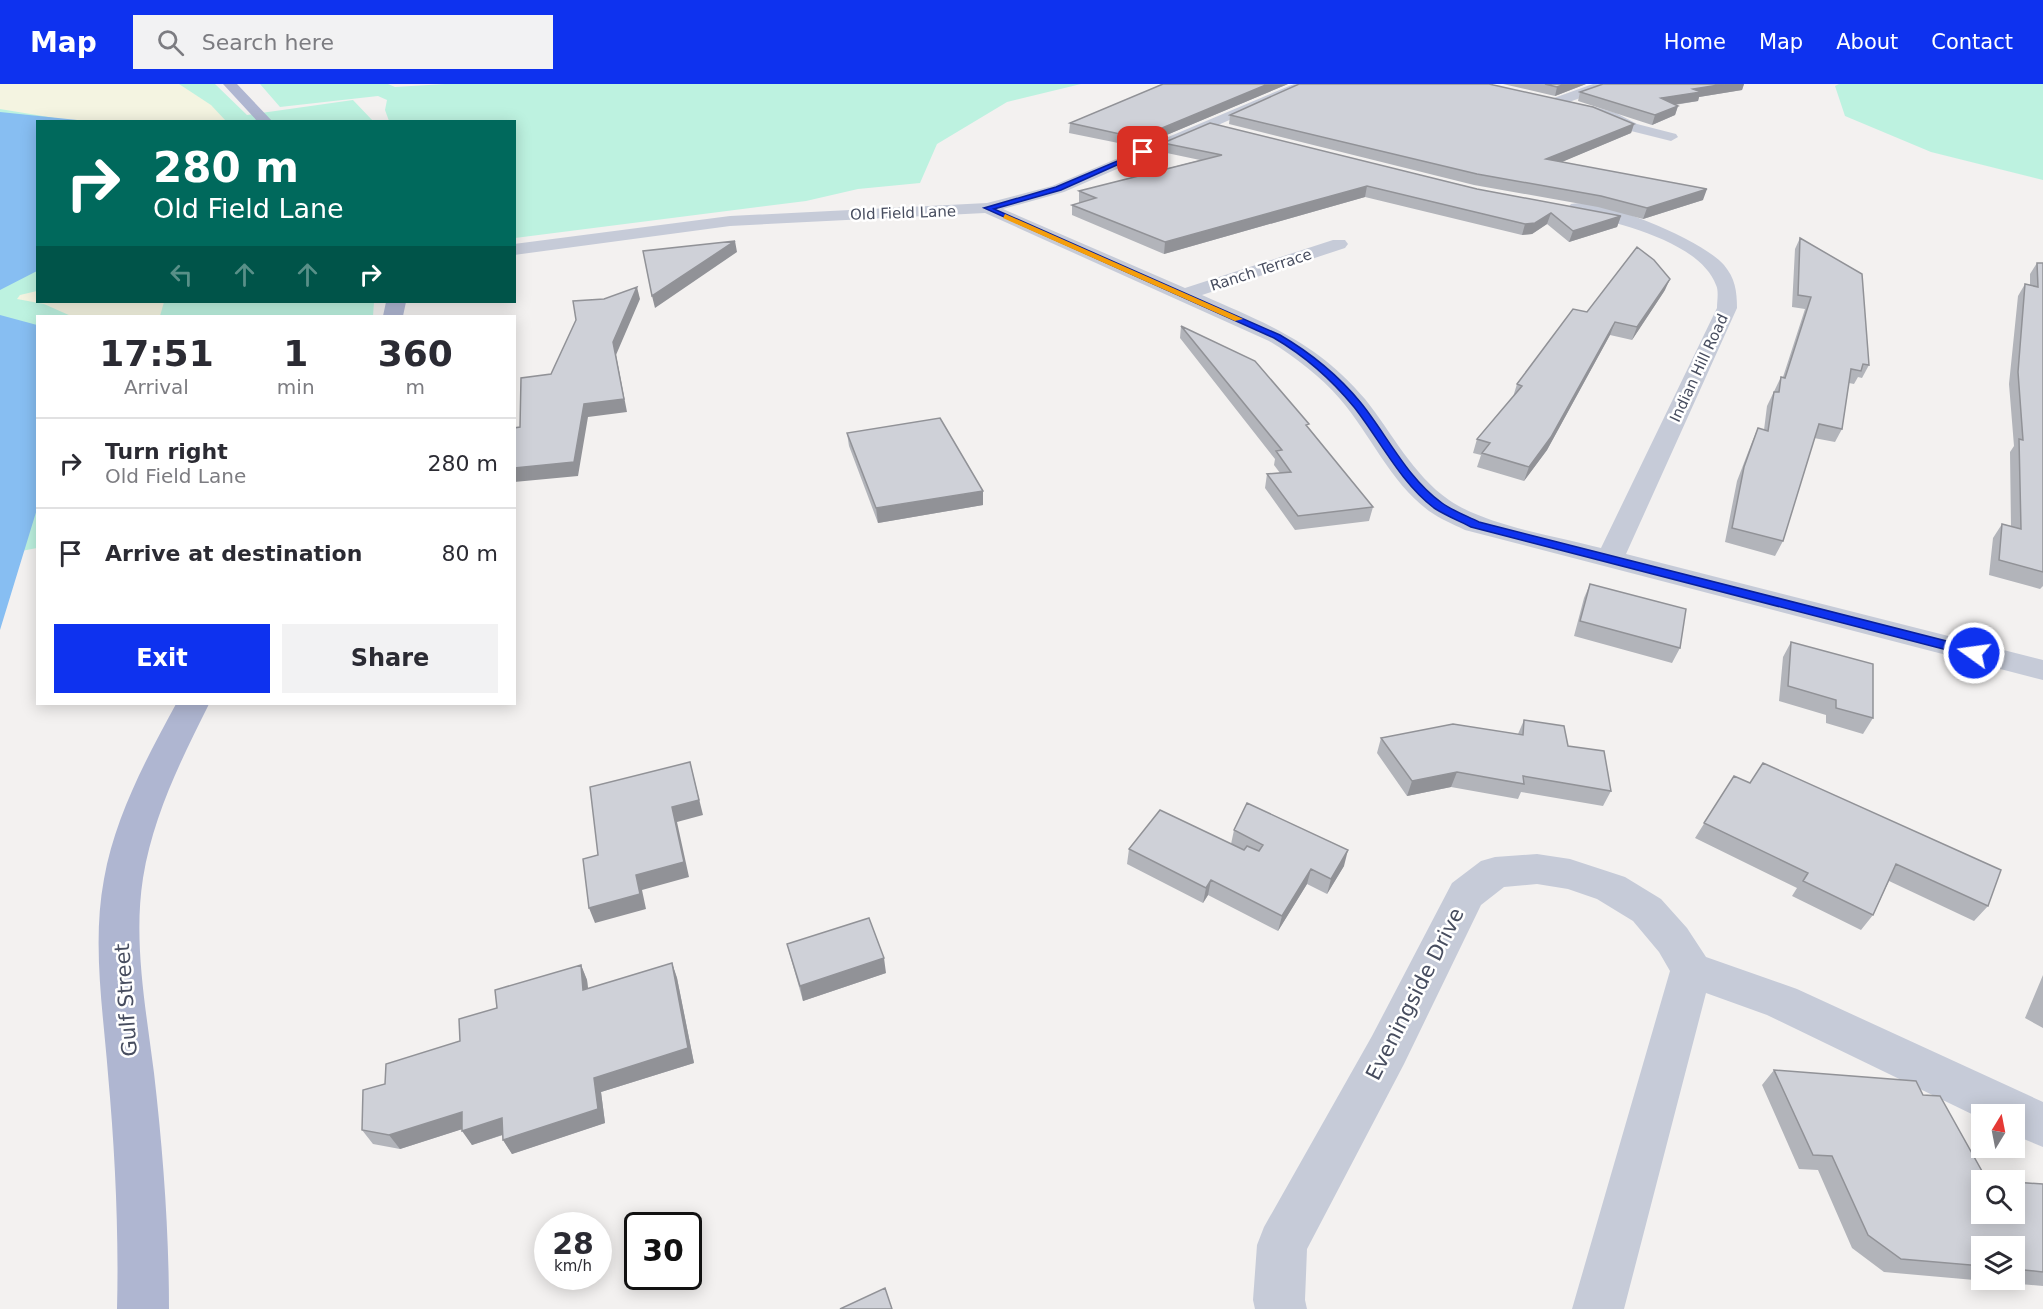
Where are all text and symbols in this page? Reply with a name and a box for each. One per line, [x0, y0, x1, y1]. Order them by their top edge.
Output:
search box [133, 15, 553, 69]
text: Map [30, 26, 97, 59]
icon: search [154, 26, 187, 59]
text: Search here [202, 30, 334, 55]
text: Home [1664, 30, 1726, 54]
text: Map [1759, 30, 1803, 54]
text: About [1836, 30, 1898, 54]
text: Contact [1931, 30, 2013, 54]
pin [1117, 126, 1168, 177]
icon: arrive [1126, 135, 1159, 168]
text: 280 m [153, 143, 299, 192]
icon: right [54, 144, 132, 222]
text: Old Field Lane [153, 193, 344, 224]
street label: Old Field Lane [850, 202, 956, 224]
street label: Ranch Terrace [1208, 245, 1314, 295]
icon: left [165, 258, 198, 291]
icon: ahead [228, 258, 261, 291]
icon: ahead [291, 258, 324, 291]
icon: right [354, 258, 387, 291]
street label: Indian Hill Road [1666, 311, 1732, 425]
text: 17:51 [99, 333, 214, 374]
text: 1 [283, 333, 308, 374]
text: 360 [378, 333, 453, 374]
text: Arrival [124, 375, 189, 399]
text: min [277, 375, 315, 399]
text: m [406, 375, 425, 399]
text: Turn right [105, 439, 228, 464]
icon: right [54, 447, 87, 480]
text: 280 m [428, 451, 498, 476]
text: Old Field Lane [105, 464, 246, 488]
icon: arrive [54, 537, 87, 570]
text: Arrive at destination [105, 541, 362, 566]
text: 80 m [442, 541, 498, 566]
position arrow [1942, 621, 2006, 685]
button: Exit [54, 624, 270, 693]
button: Share [282, 624, 498, 693]
street label: Eveningside Drive [1361, 904, 1469, 1084]
street label: Gulf Street [110, 943, 142, 1057]
north arrow [1971, 1104, 2025, 1158]
map controls [1971, 1104, 2025, 1290]
button: search [1971, 1170, 2025, 1224]
speed limit sign: 30 [624, 1212, 702, 1290]
text: 28 [552, 1226, 594, 1261]
button: layers [1971, 1236, 2025, 1290]
text: km/h [554, 1257, 592, 1275]

